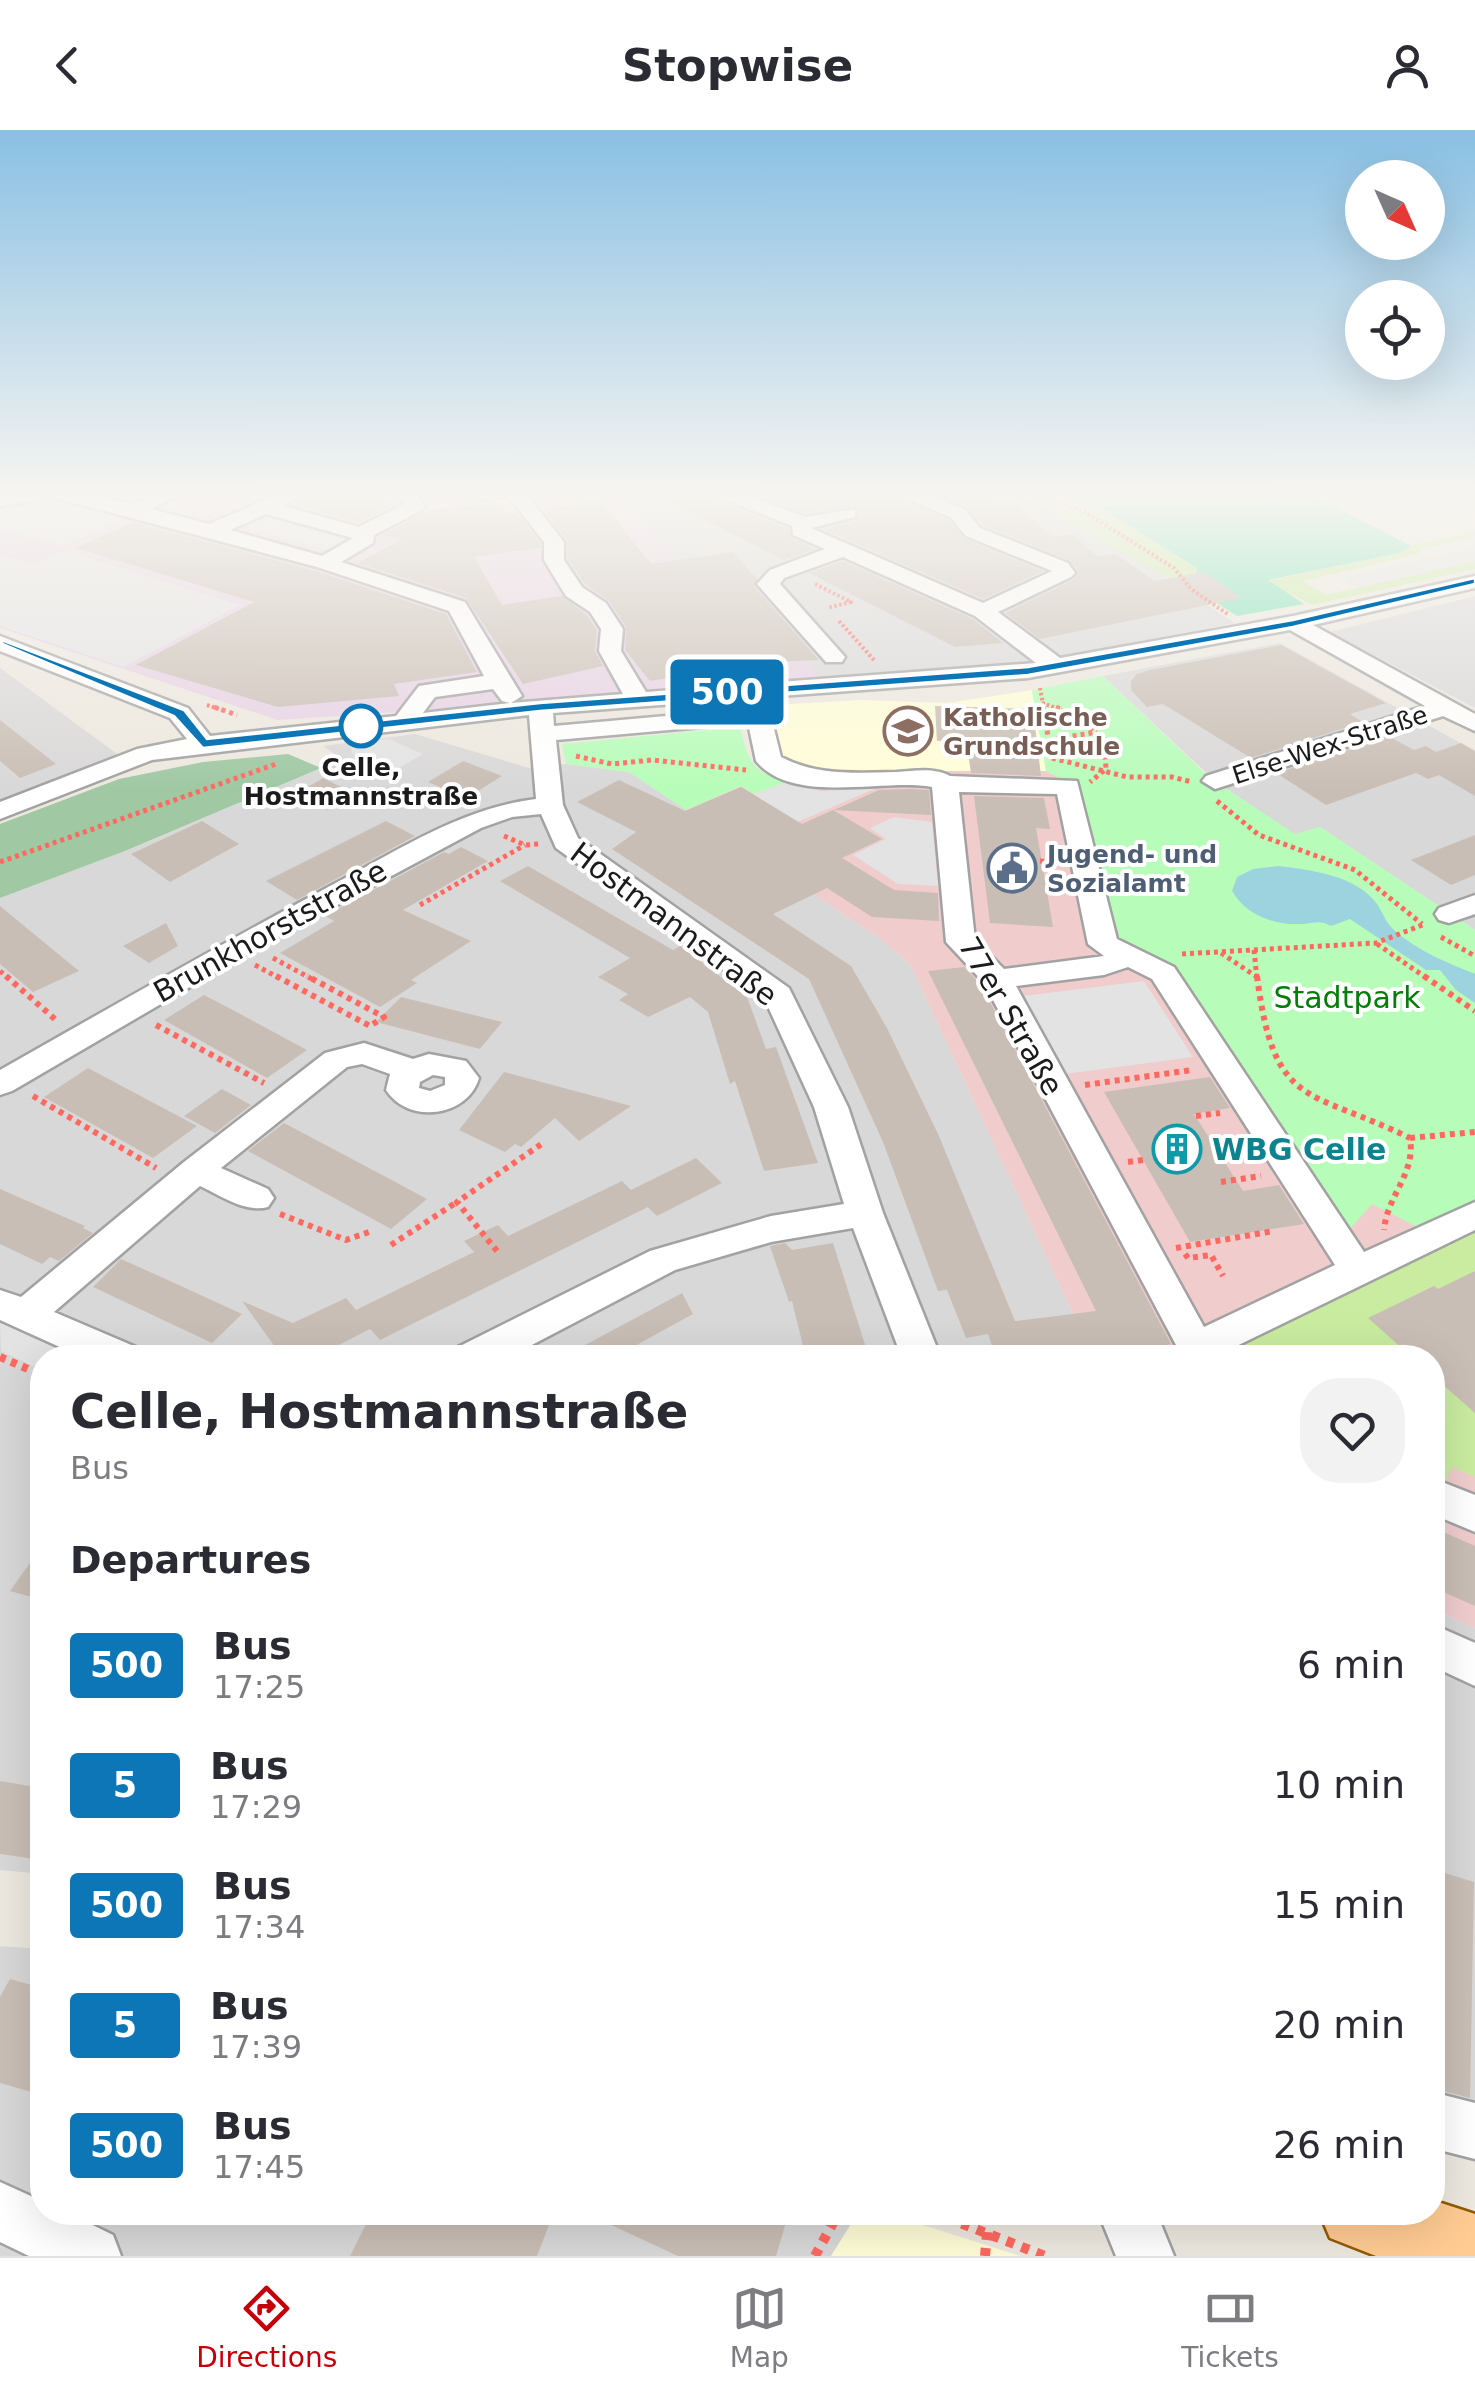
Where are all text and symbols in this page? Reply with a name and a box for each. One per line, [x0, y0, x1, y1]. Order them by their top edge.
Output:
icon: back [40, 38, 95, 93]
icon: person [1380, 38, 1435, 93]
text: Stopwise [622, 39, 853, 92]
north arrow [1345, 160, 1445, 260]
map controls [1345, 160, 1445, 380]
button: locate [1345, 280, 1445, 380]
line badge: 500 [670, 660, 784, 724]
text: 500 [690, 672, 764, 712]
street label: Else-Wex-Straße [1229, 700, 1431, 790]
place label: Katholische Grundschule [943, 703, 1120, 761]
marker: Celle, Hostmannstraße [340, 705, 382, 747]
school or university icon: Katholische Grundschule [882, 705, 934, 757]
place label: Celle, Hostmannstraße [244, 753, 478, 811]
street label: Hostmannstraße [564, 835, 784, 1013]
place label: Jugend- und Sozialamt [1045, 840, 1217, 898]
public building icon: Jugend- und Sozialamt [986, 842, 1038, 894]
street label: Brunkhorststraße [147, 852, 393, 1010]
street label: 77er Straße [951, 930, 1071, 1102]
park label: Stadtpark [1273, 980, 1421, 1015]
building icon: WBG Celle [1151, 1123, 1203, 1175]
place label: WBG Celle [1212, 1132, 1386, 1167]
button: heart [1300, 1378, 1405, 1483]
text: Celle, Hostmannstraße [70, 1383, 688, 1439]
text: Bus [70, 1449, 129, 1487]
text: Departures [70, 1538, 311, 1582]
text: Bus [213, 1624, 292, 1668]
text: 6 min [1297, 1643, 1405, 1687]
text: 500 [90, 1645, 163, 1685]
text: 17:25 [213, 1668, 305, 1706]
text: Bus [210, 1744, 289, 1788]
text: 10 min [1273, 1763, 1405, 1807]
text: 5 [113, 1765, 137, 1805]
text: 17:29 [210, 1788, 302, 1826]
text: Bus [213, 1864, 292, 1908]
text: 15 min [1273, 1883, 1405, 1927]
text: 500 [90, 1885, 163, 1925]
text: 17:34 [213, 1908, 305, 1946]
text: Bus [210, 1984, 289, 2028]
text: 20 min [1273, 2003, 1405, 2047]
text: 5 [113, 2005, 137, 2045]
text: 17:39 [210, 2028, 302, 2066]
text: Bus [213, 2104, 292, 2148]
text: 26 min [1273, 2123, 1405, 2167]
text: 500 [90, 2125, 163, 2165]
text: 17:45 [213, 2148, 305, 2186]
tab: Directions [196, 2281, 337, 2374]
tab: Map [730, 2281, 789, 2374]
tab: Tickets [1181, 2281, 1279, 2374]

